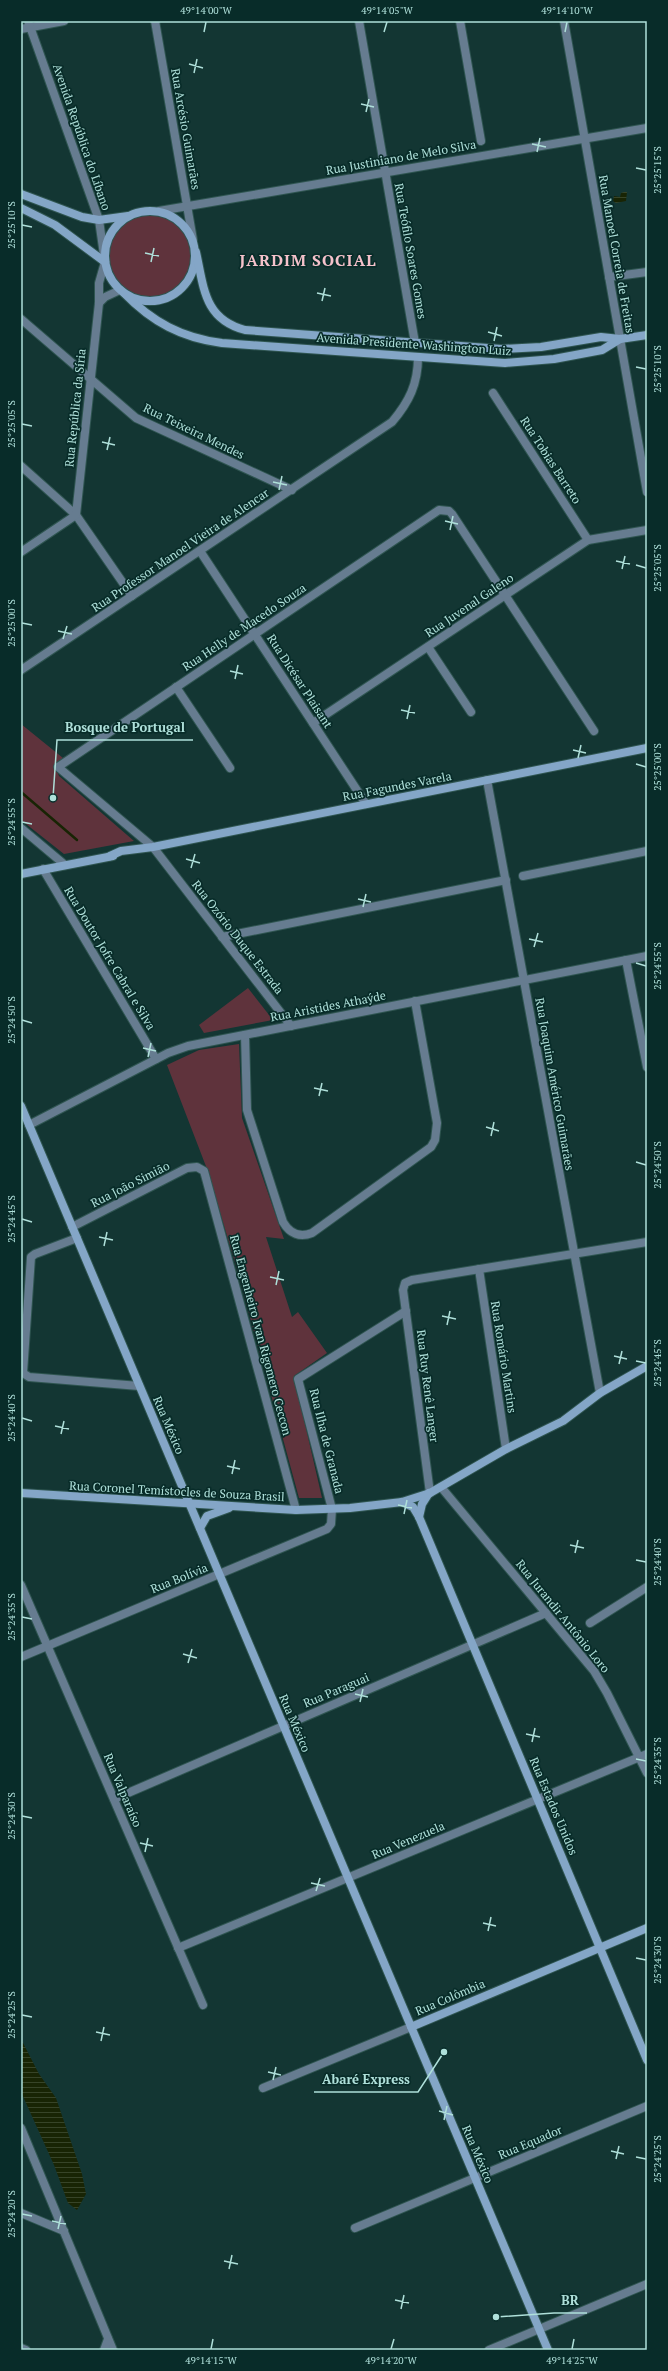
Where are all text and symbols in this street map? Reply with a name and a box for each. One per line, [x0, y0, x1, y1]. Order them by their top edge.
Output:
text: 49°14'00"W [180, 4, 232, 17]
text: 49°14'05"W [361, 4, 413, 17]
text: 49°14'10"W [541, 4, 593, 17]
street label: Avenida República do Líbano [50, 62, 114, 213]
street label: Rua Arcésio Guimarães [168, 67, 204, 191]
street label: Rua Justiniano de Melo Silva [325, 136, 477, 178]
text: 25°25'15"S [651, 146, 664, 194]
street label: Rua Manoel Correia de Freitas [596, 174, 638, 334]
street label: Rua Teófilo Soares Gomes [392, 182, 430, 320]
text: 25°25'10"S [5, 201, 18, 249]
district label: JARDIM SOCIAL [240, 249, 376, 271]
street label: Avenida Presidente Washington Luiz [316, 330, 512, 358]
text: 25°25'10"S [651, 345, 664, 393]
street label: Rua República da Síria [61, 348, 89, 468]
text: 25°25'05"S [5, 400, 18, 448]
street label: Rua Teixeira Mendes [141, 400, 247, 462]
street label: Rua Tobias Barreto [517, 414, 585, 507]
street label: Rua Professor Manoel Vieira de Alencar [89, 485, 272, 615]
text: 25°25'05"S [651, 544, 664, 592]
street label: Rua Juvenal Galeno [422, 570, 517, 640]
street label: Rua Helly de Macedo Souza [179, 580, 309, 674]
text: 25°25'00"S [5, 599, 18, 647]
street label: Rua Dicésar Plaisant [264, 631, 336, 731]
callout: Bosque de Portugal [57, 715, 193, 740]
text: Bosque de Portugal [65, 718, 185, 736]
text: 25°25'00"S [651, 743, 664, 791]
street label: Rua Fagundes Varela [341, 768, 453, 804]
text: 25°24'55"S [5, 798, 18, 846]
street label: Rua Ozório Duque Estrada [189, 877, 287, 997]
street label: Rua Doutor Jofre Cabral e Silva [61, 884, 159, 1032]
text: 25°24'55"S [651, 942, 664, 990]
street label: Rua Aristides Athaýde [269, 987, 387, 1025]
text: 25°24'50"S [5, 996, 18, 1044]
street label: Rua Joaquim Américo Guimarães [532, 996, 578, 1172]
text: 25°24'50"S [651, 1141, 664, 1189]
street label: Rua João Simião [88, 1158, 172, 1210]
text: 25°24'45"S [5, 1195, 18, 1243]
street label: Rua Engenheiro Ivan Rigomero Ceccon [227, 1233, 295, 1437]
street label: Rua Romário Martins [488, 1300, 520, 1414]
street label: Rua Ruy Renê Langer [414, 1329, 442, 1444]
text: 25°24'45"S [651, 1339, 664, 1387]
street label: Rua Ilha de Granada [307, 1387, 347, 1495]
text: 25°24'40"S [5, 1394, 18, 1442]
street label: Rua México [150, 1394, 188, 1457]
street label: Rua Coronel Temístocles de Souza Brasil [69, 1478, 285, 1504]
text: 25°24'40"S [651, 1538, 664, 1586]
street label: Rua Jurandir Antônio Loro [513, 1556, 613, 1676]
street label: Rua Bolívia [148, 1560, 210, 1596]
text: 25°24'35"S [5, 1593, 18, 1641]
street label: Rua Paraguai [301, 1669, 372, 1711]
street label: Rua México [276, 1692, 314, 1755]
text: 25°24'35"S [651, 1737, 664, 1785]
street label: Rua Valparaíso [101, 1751, 145, 1830]
street label: Rua Estados Unidos [527, 1755, 581, 1857]
text: 25°24'30"S [5, 1792, 18, 1840]
street label: Rua Venezuela [369, 1818, 447, 1862]
text: 25°24'30"S [651, 1936, 664, 1984]
street label: Rua Colômbia [413, 1976, 487, 2018]
text: 25°24'25"S [5, 1991, 18, 2039]
callout: Abaré Express [314, 2067, 418, 2092]
text: Abaré Express [322, 2070, 410, 2088]
street label: Rua Equador [496, 2122, 565, 2162]
street label: Rua México [459, 2123, 497, 2186]
text: 25°24'25"S [651, 2135, 664, 2183]
text: 25°24'20"S [5, 2190, 18, 2238]
callout: BR [554, 2288, 587, 2313]
text: BR [561, 2291, 579, 2309]
text: 49°14'15"W [185, 2354, 237, 2367]
text: 49°14'20"W [365, 2354, 417, 2367]
text: 49°14'25"W [546, 2354, 598, 2367]

